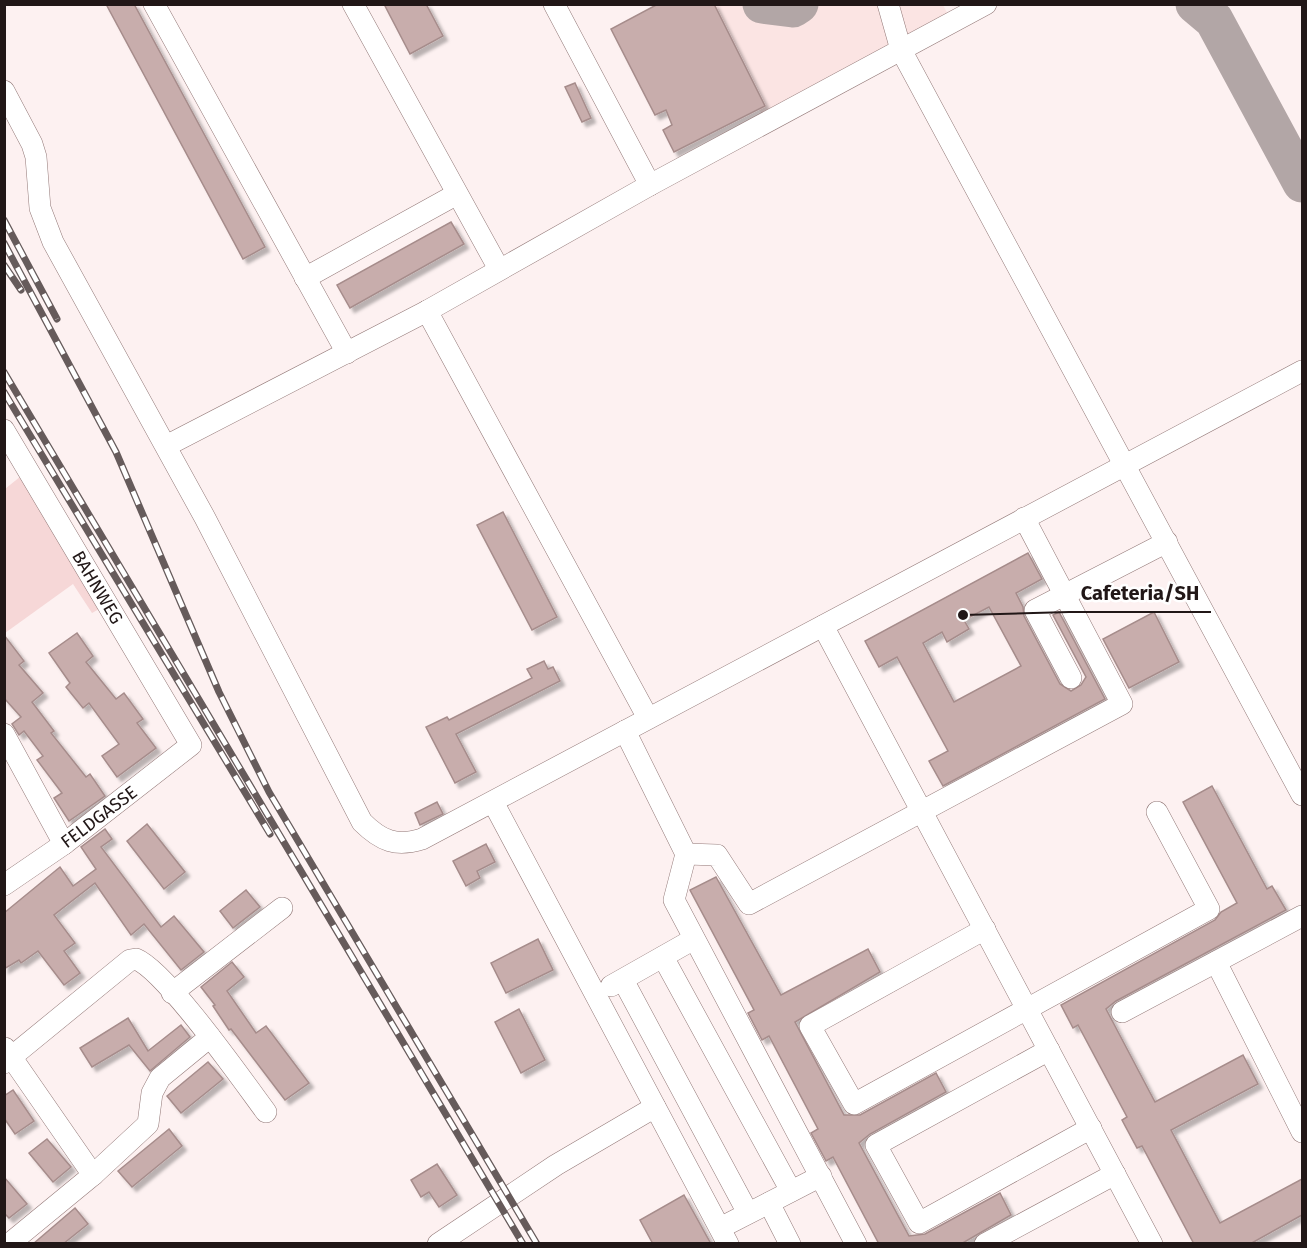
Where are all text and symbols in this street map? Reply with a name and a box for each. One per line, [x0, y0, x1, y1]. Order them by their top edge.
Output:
street label: BAHNWEG [67, 547, 128, 628]
callout: Cafeteria/SH [1069, 574, 1211, 612]
text: Cafeteria/SH [1081, 581, 1199, 605]
street label: FELDGASSE [57, 781, 141, 853]

